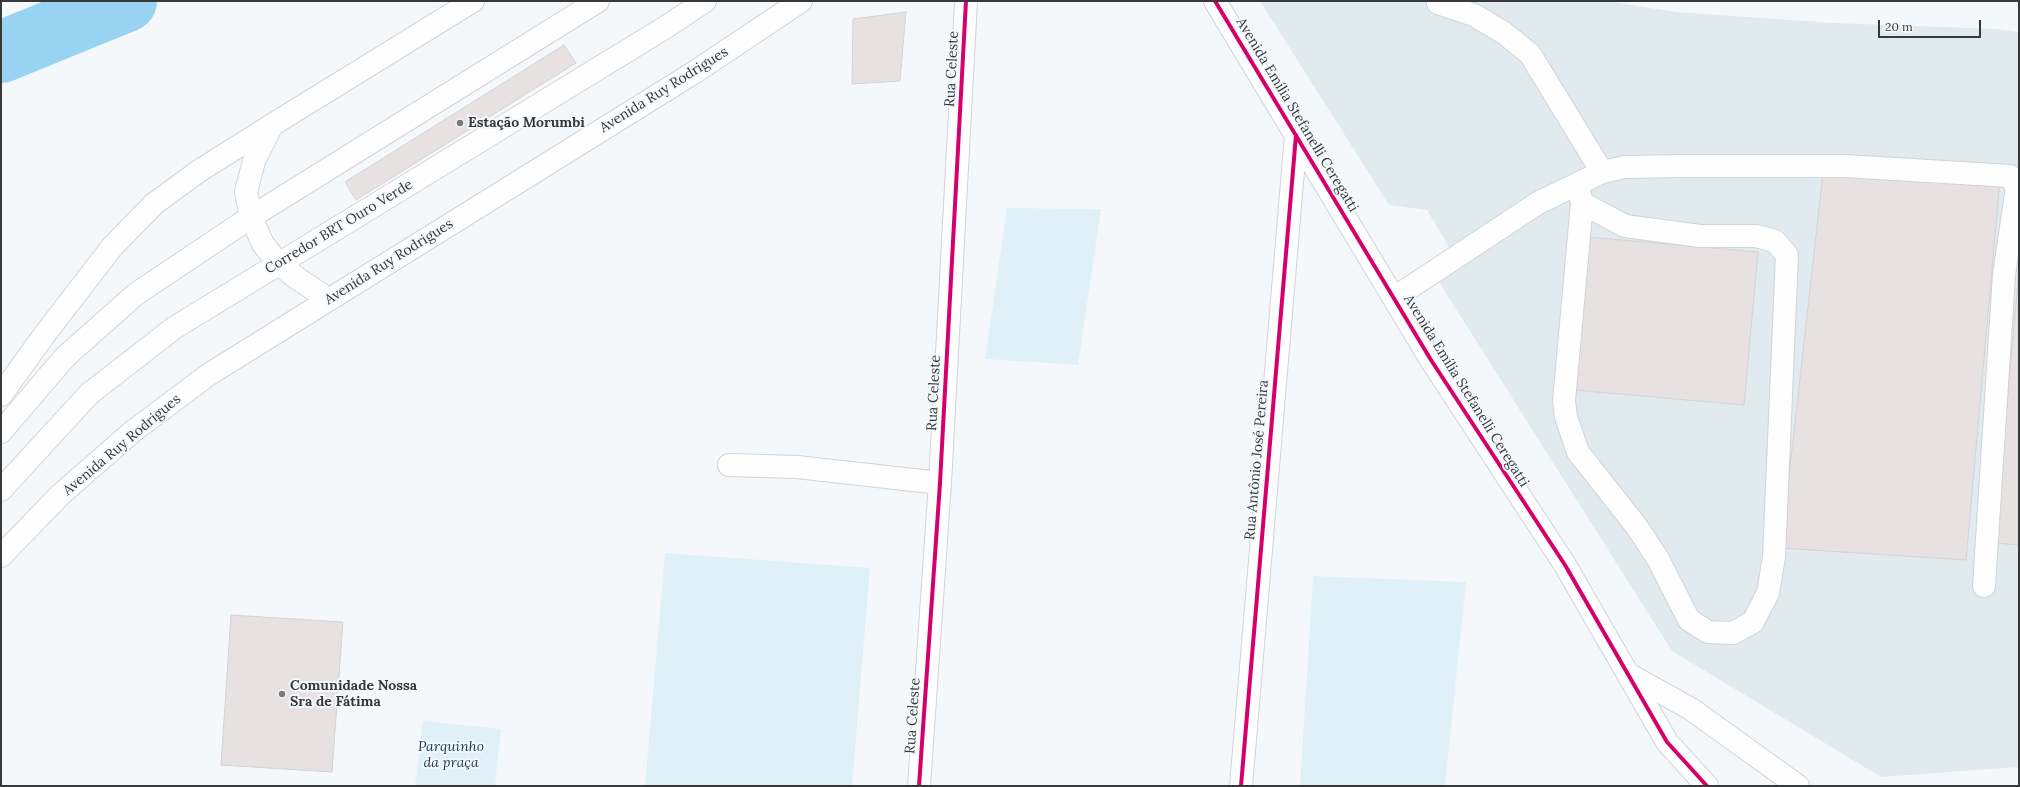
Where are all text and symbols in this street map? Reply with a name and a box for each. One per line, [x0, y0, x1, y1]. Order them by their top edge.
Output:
scale bar [1880, 12, 1983, 38]
street label: Avenida Emília Stefanelli Ceregatti [1232, 15, 1362, 215]
text: 20 m [1885, 19, 1913, 34]
street label: Rua Celeste [942, 30, 962, 108]
street label: Avenida Ruy Rodrigues [597, 44, 731, 136]
place label: Estação Morumbi [468, 115, 585, 131]
marker: Estação Morumbi [455, 118, 465, 128]
street label: Corredor BRT Ouro Verde [262, 176, 416, 278]
street label: Avenida Ruy Rodrigues [322, 216, 456, 308]
street label: Avenida Emília Stefanelli Ceregatti [1400, 292, 1532, 490]
street label: Rua Celeste [924, 354, 944, 432]
street label: Rua Antônio José Pereira [1242, 379, 1272, 541]
street label: Avenida Ruy Rodrigues [60, 391, 184, 499]
street label: Rua Celeste [902, 677, 924, 755]
place label: Comunidade Nossa Sra de Fátima [290, 678, 417, 710]
marker: Comunidade Nossa Sra de Fátima [277, 689, 287, 699]
park label: Parquinho da praça [418, 739, 484, 772]

